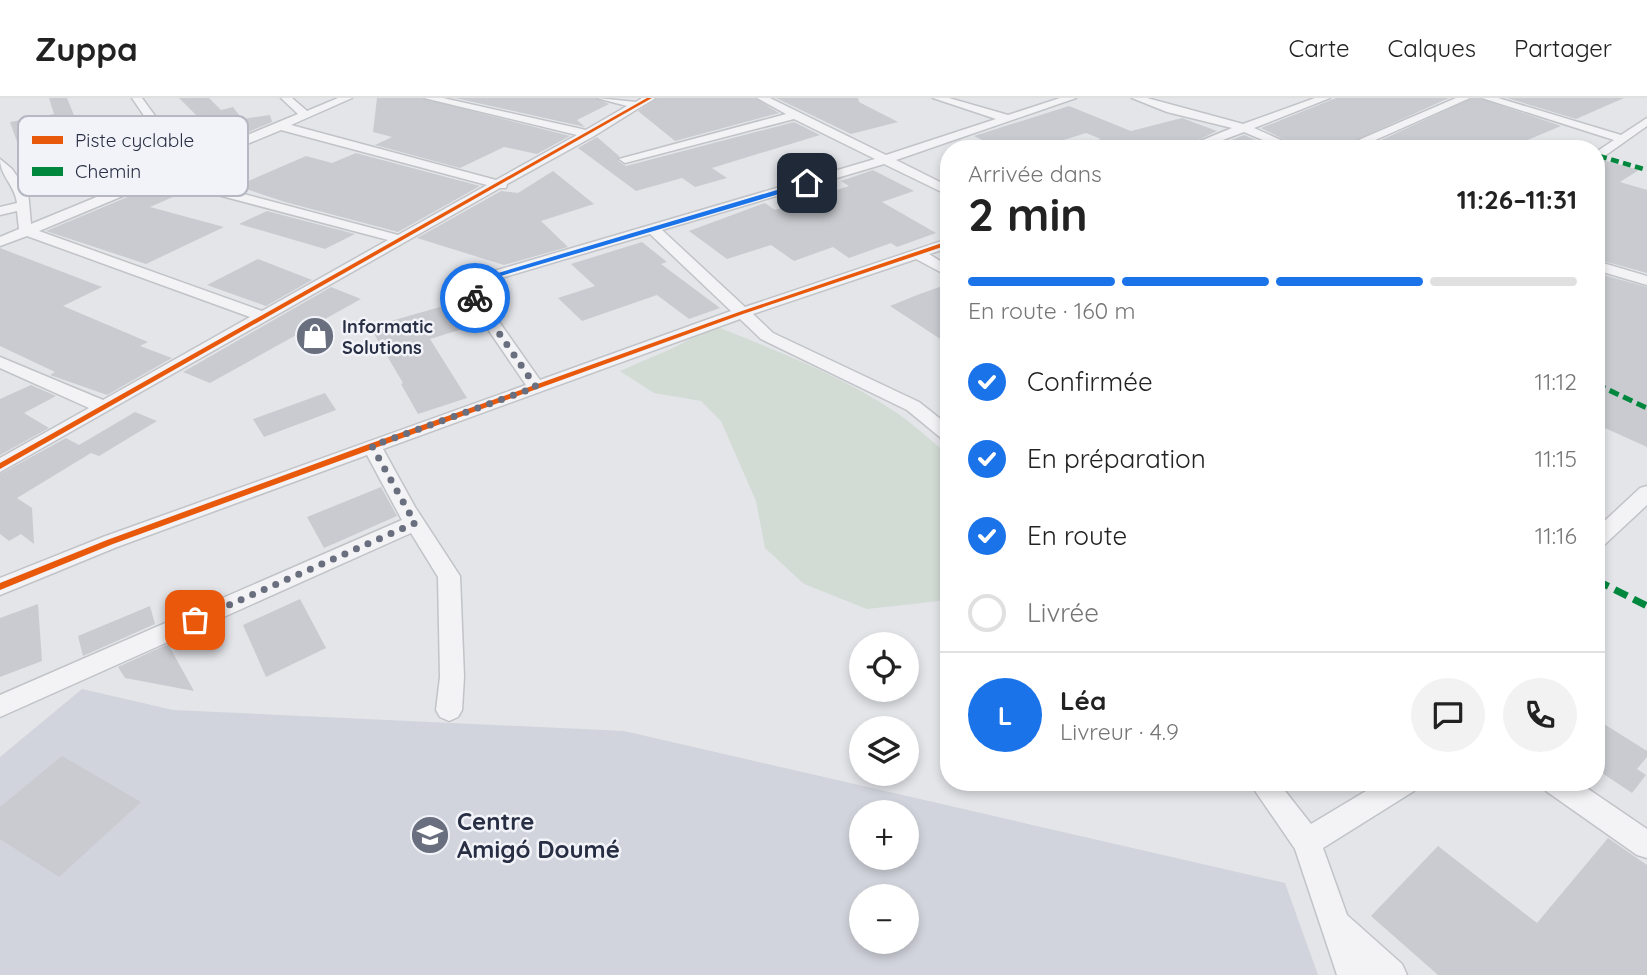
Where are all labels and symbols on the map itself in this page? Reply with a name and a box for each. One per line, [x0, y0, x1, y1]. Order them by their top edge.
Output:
legend [18, 116, 248, 196]
text: Piste cyclable [75, 128, 194, 152]
pin [777, 153, 837, 213]
text: Chemin [75, 159, 141, 183]
courier [440, 263, 510, 333]
shop icon: Informatic Solutions [294, 315, 336, 357]
place label: Informatic Solutions [342, 315, 433, 359]
pin [165, 590, 225, 650]
place label: Centre Amigó Doumé [457, 806, 620, 864]
school or university icon: Centre Amigó Doumé [409, 814, 451, 856]

